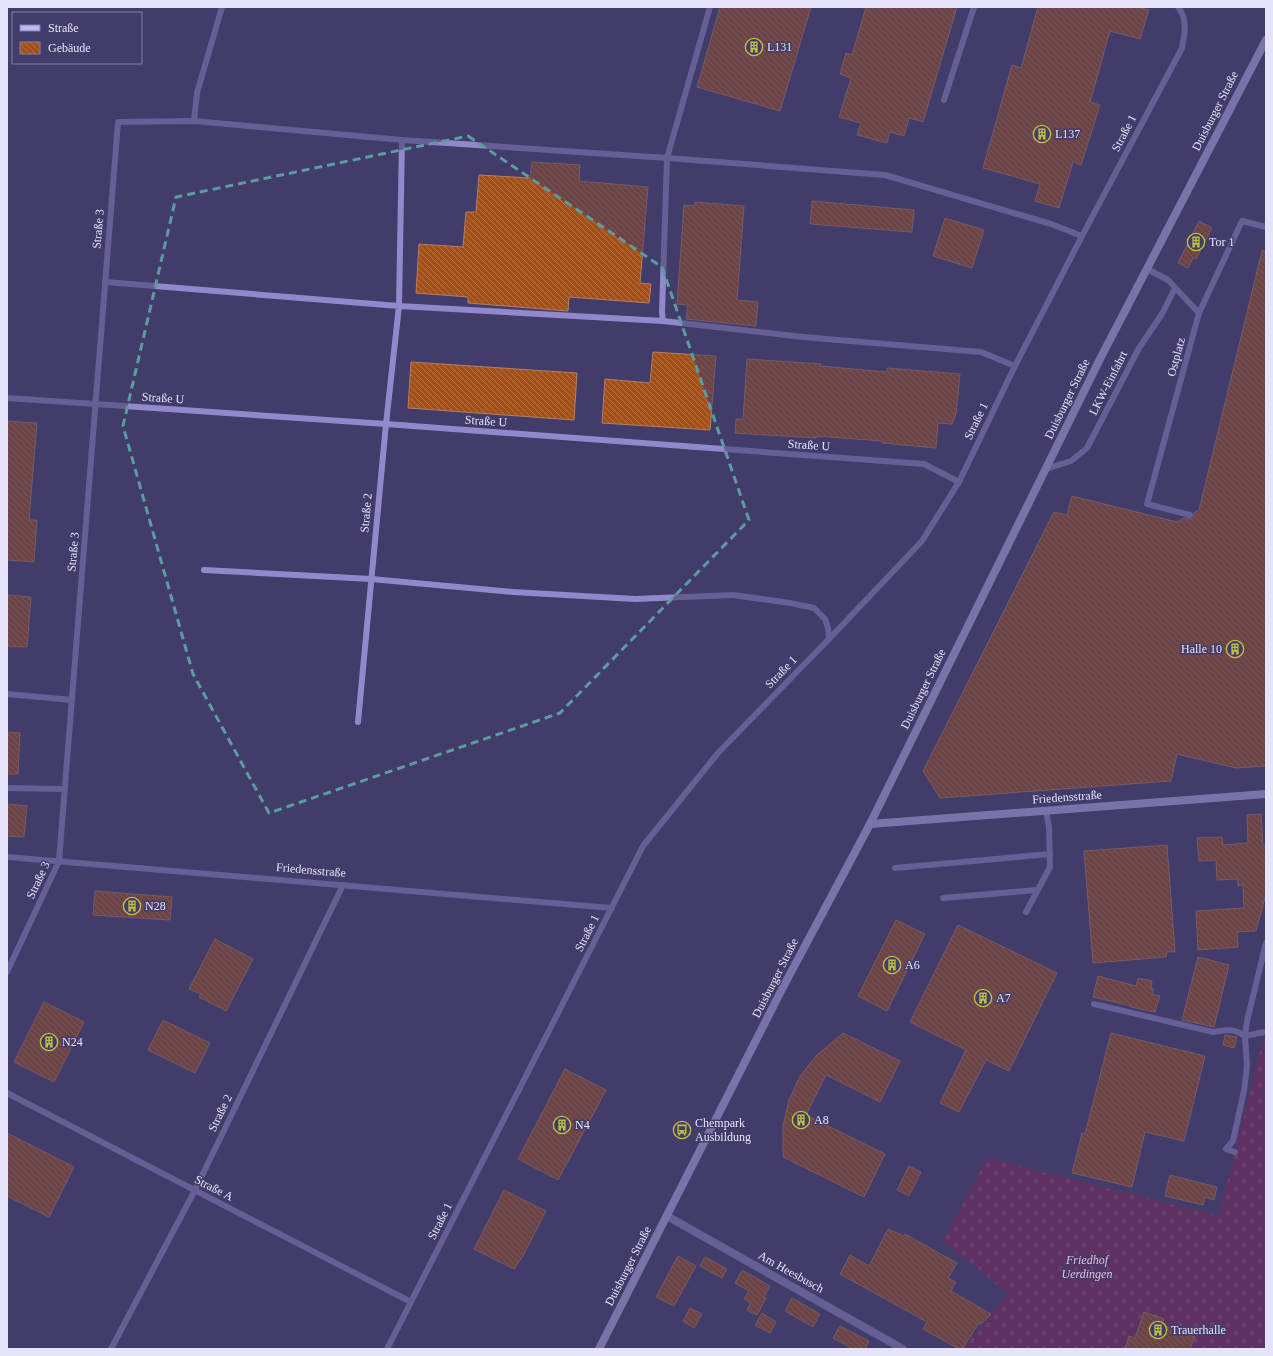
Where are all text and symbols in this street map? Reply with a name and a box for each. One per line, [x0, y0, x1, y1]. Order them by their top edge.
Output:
legend [12, 12, 142, 64]
text: Straße [48, 21, 79, 35]
building icon: L131 [744, 37, 764, 57]
place label: L131 [767, 40, 792, 54]
text: Gebäude [48, 41, 91, 55]
street label: Duisburger Straße [1189, 69, 1241, 153]
street label: Straße 1 [1109, 112, 1139, 154]
building icon: L137 [1032, 124, 1052, 144]
place label: L137 [1055, 127, 1080, 141]
street label: Straße 3 [89, 209, 107, 249]
building icon: Tor 1 [1186, 232, 1206, 252]
place label: Tor 1 [1209, 235, 1235, 249]
street label: Ostplatz [1164, 336, 1188, 378]
street label: LKW-Einfahrt [1086, 348, 1130, 417]
street label: Duisburger Straße [1042, 357, 1092, 441]
street label: Straße U [141, 390, 185, 406]
street label: Straße 1 [961, 400, 991, 442]
street label: Straße U [464, 413, 508, 429]
street label: Straße U [787, 437, 831, 453]
street label: Straße 2 [357, 493, 375, 533]
street label: Straße 3 [64, 532, 82, 572]
building icon: Halle 10 [1225, 639, 1245, 659]
place label: Halle 10 [1181, 642, 1222, 656]
street label: Duisburger Straße [898, 647, 948, 731]
street label: Straße 1 [762, 653, 800, 691]
street label: Friedensstraße [1032, 788, 1102, 806]
street label: Straße 3 [23, 859, 53, 901]
street label: Friedensstraße [276, 860, 346, 880]
building icon: N28 [122, 896, 142, 916]
place label: N28 [145, 899, 166, 913]
street label: Straße 1 [572, 912, 602, 954]
street label: Duisburger Straße [749, 936, 801, 1020]
building icon: A6 [882, 955, 902, 975]
place label: A6 [905, 958, 920, 972]
building icon: A7 [973, 988, 993, 1008]
place label: A7 [996, 991, 1011, 1005]
building icon: N24 [39, 1032, 59, 1052]
place label: N24 [62, 1035, 83, 1049]
street label: Straße 2 [205, 1092, 235, 1134]
building icon: A8 [791, 1110, 811, 1130]
place label: A8 [814, 1113, 829, 1127]
building icon: N4 [552, 1115, 572, 1135]
place label: Chempark Ausbildung [695, 1116, 751, 1144]
place label: N4 [575, 1118, 590, 1132]
bus stop icon: Chempark Ausbildung [672, 1120, 692, 1140]
street label: Straße A [192, 1172, 236, 1204]
street label: Straße 1 [425, 1200, 455, 1242]
street label: Duisburger Straße [602, 1224, 654, 1308]
street label: Am Heesbusch [756, 1248, 826, 1296]
park label: Friedhof Uerdingen [1062, 1253, 1112, 1281]
building icon: Trauerhalle [1148, 1320, 1168, 1340]
place label: Trauerhalle [1171, 1323, 1226, 1337]

